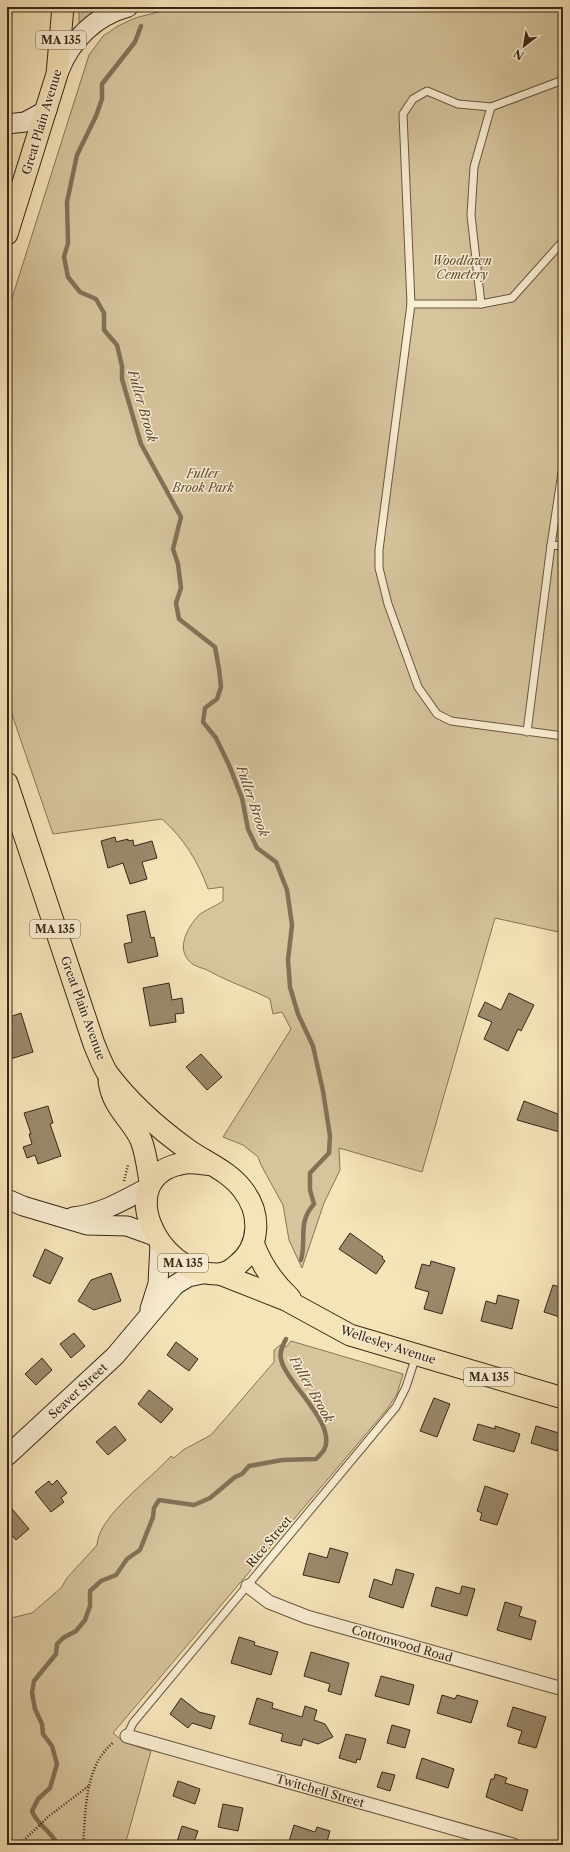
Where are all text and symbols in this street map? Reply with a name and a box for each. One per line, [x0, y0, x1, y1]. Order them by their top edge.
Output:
north arrow [504, 26, 544, 66]
road number: MA 135 [36, 31, 86, 49]
text: N [511, 46, 527, 63]
street label: Great Plain Avenue [18, 67, 65, 176]
park label: Woodlawn Cemetery [432, 253, 492, 282]
water label: Fuller Brook [125, 367, 161, 444]
park label: Fuller Brook Park [171, 466, 235, 495]
water label: Fuller Brook [233, 762, 273, 839]
road number: MA 135 [30, 920, 80, 938]
street label: Great Plain Avenue [58, 954, 109, 1062]
road number: MA 135 [158, 1254, 208, 1272]
street label: Wellesley Avenue [338, 1322, 438, 1367]
water label: Fuller Brook [286, 1352, 338, 1425]
street label: Seaver Street [45, 1359, 111, 1422]
road number: MA 135 [464, 1368, 514, 1386]
street label: Rice Street [243, 1512, 295, 1570]
street label: Cottonwood Road [350, 1622, 455, 1665]
street label: Twitchell Street [274, 1771, 367, 1811]

